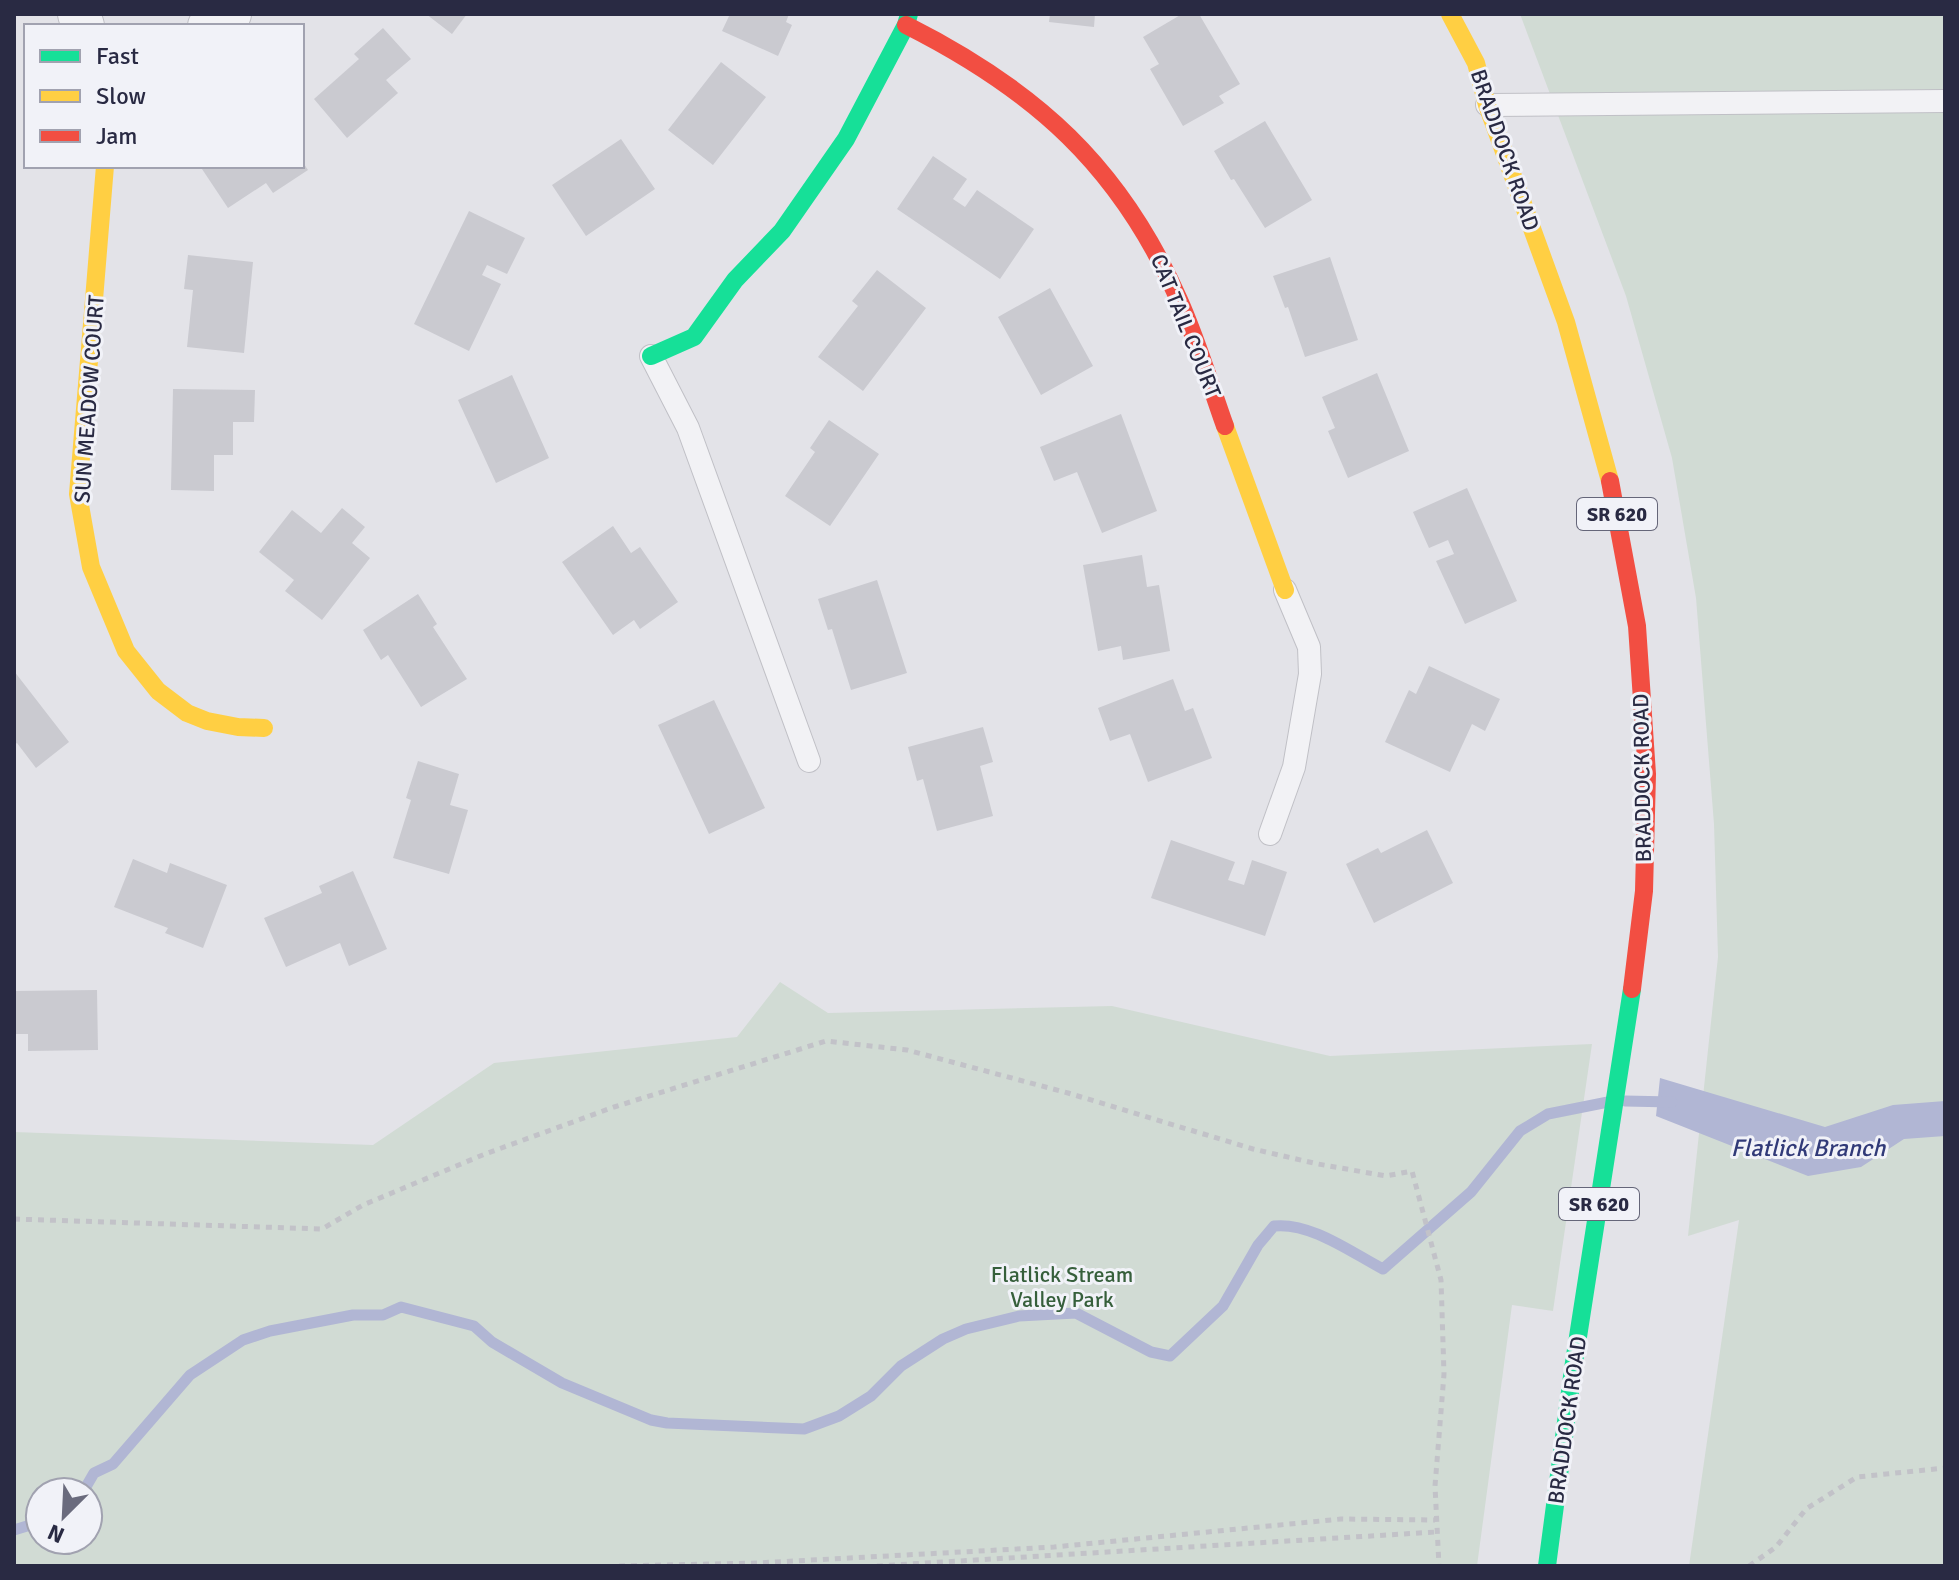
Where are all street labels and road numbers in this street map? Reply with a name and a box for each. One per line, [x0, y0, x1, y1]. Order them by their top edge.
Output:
street label: BRADDOCK ROAD [1465, 66, 1545, 234]
street label: CAT TAIL COURT [1145, 250, 1227, 402]
street label: SUN MEADOW COURT [68, 294, 110, 504]
road number: SR 620 [1577, 498, 1657, 530]
street label: BRADDOCK ROAD [1627, 693, 1657, 863]
road number: SR 620 [1559, 1188, 1639, 1220]
street label: BRADDOCK ROAD [1542, 1334, 1592, 1506]

